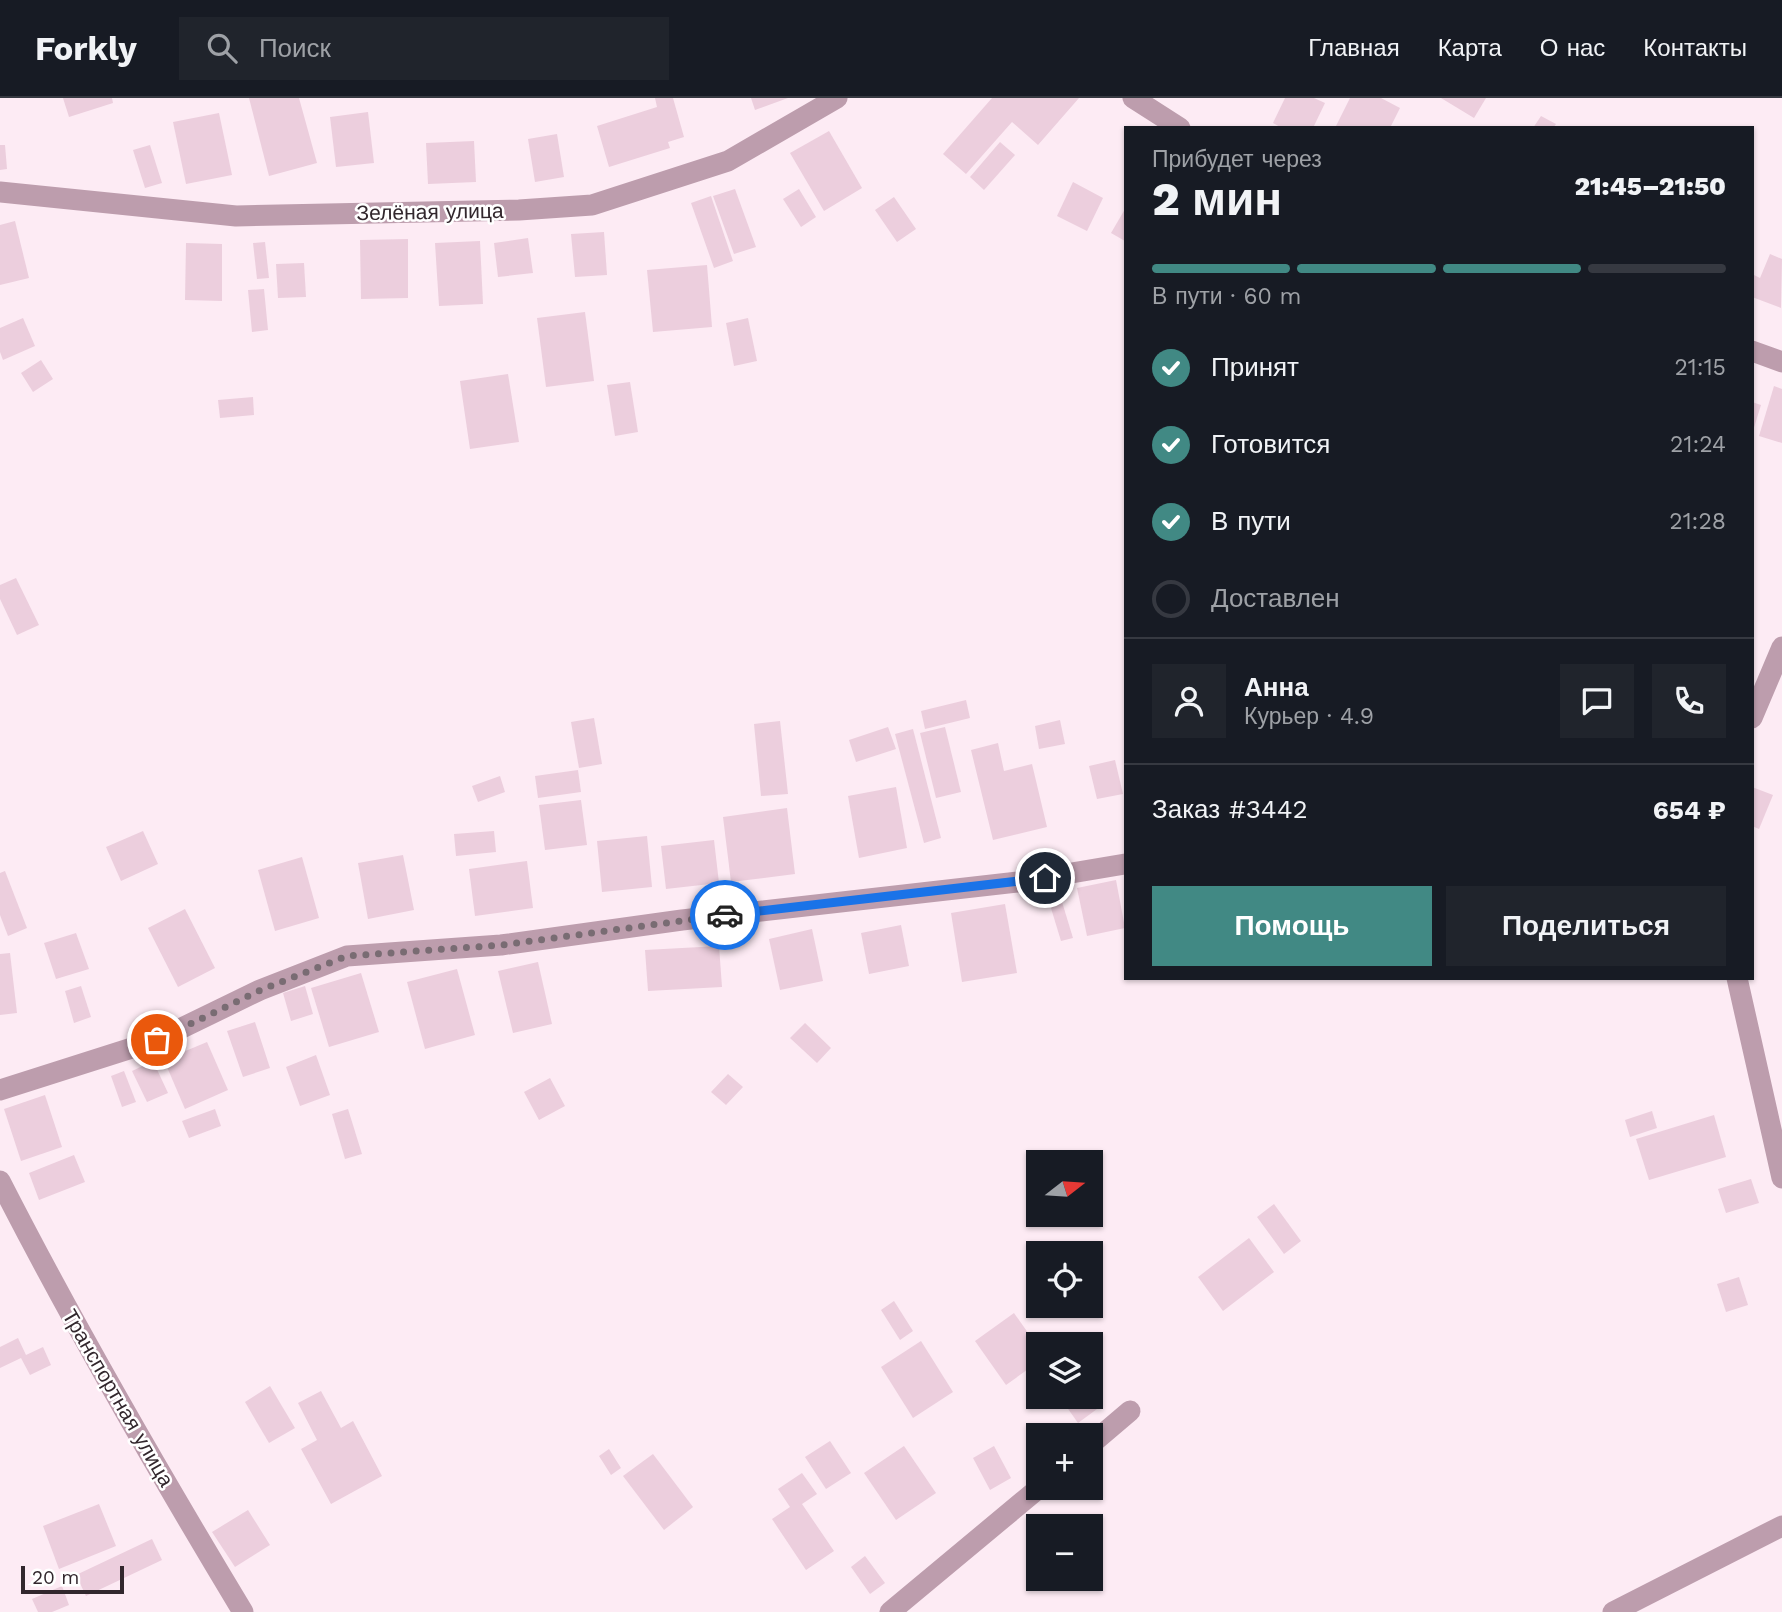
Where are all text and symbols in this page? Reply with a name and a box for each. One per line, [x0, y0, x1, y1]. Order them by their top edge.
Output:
search box [179, 17, 669, 80]
text: Forkly [35, 29, 137, 68]
icon: search [203, 29, 241, 67]
text: Поиск [259, 33, 331, 63]
text: Главная [1308, 34, 1400, 62]
text: Карта [1438, 34, 1502, 62]
text: О нас [1540, 34, 1605, 62]
text: Контакты [1643, 34, 1747, 62]
text: Прибудет через [1152, 146, 1322, 173]
text: 21:45–21:50 [1574, 171, 1726, 201]
text: 2 мин [1152, 172, 1282, 226]
street label: Зелёная улица [356, 198, 504, 225]
text: В пути · 60 m [1152, 283, 1301, 310]
icon: check [1152, 349, 1190, 387]
text: Принят [1211, 352, 1299, 382]
text: 21:15 [1674, 354, 1726, 381]
icon: check [1152, 426, 1190, 464]
text: Готовится [1211, 429, 1330, 459]
text: 21:24 [1670, 431, 1726, 458]
icon: check [1152, 503, 1190, 541]
text: В пути [1211, 506, 1291, 536]
text: 21:28 [1669, 508, 1726, 535]
text: Доставлен [1211, 583, 1340, 613]
button: person [1152, 664, 1226, 738]
button: chat [1560, 664, 1634, 738]
button: phone [1652, 664, 1726, 738]
text: Анна [1244, 672, 1309, 702]
text: Курьер · 4.9 [1244, 703, 1374, 730]
text: Заказ #3442 [1152, 794, 1308, 824]
text: 654 ₽ [1653, 795, 1726, 825]
pin [1015, 848, 1075, 908]
icon: home [1026, 859, 1064, 897]
courier [690, 880, 760, 950]
button: Помощь [1152, 886, 1432, 966]
button: Поделиться [1446, 886, 1726, 966]
icon: car [706, 896, 744, 934]
pin [127, 1010, 187, 1070]
icon: bag [138, 1021, 176, 1059]
north arrow [1026, 1150, 1102, 1227]
map controls [1026, 1150, 1103, 1591]
button: locate [1026, 1241, 1103, 1318]
street label: Транспортная улица [57, 1305, 180, 1491]
button: layers [1026, 1332, 1103, 1409]
button: + [1026, 1423, 1103, 1500]
button: − [1026, 1514, 1103, 1591]
scale bar [21, 1563, 124, 1595]
text: 20 m [32, 1566, 79, 1589]

